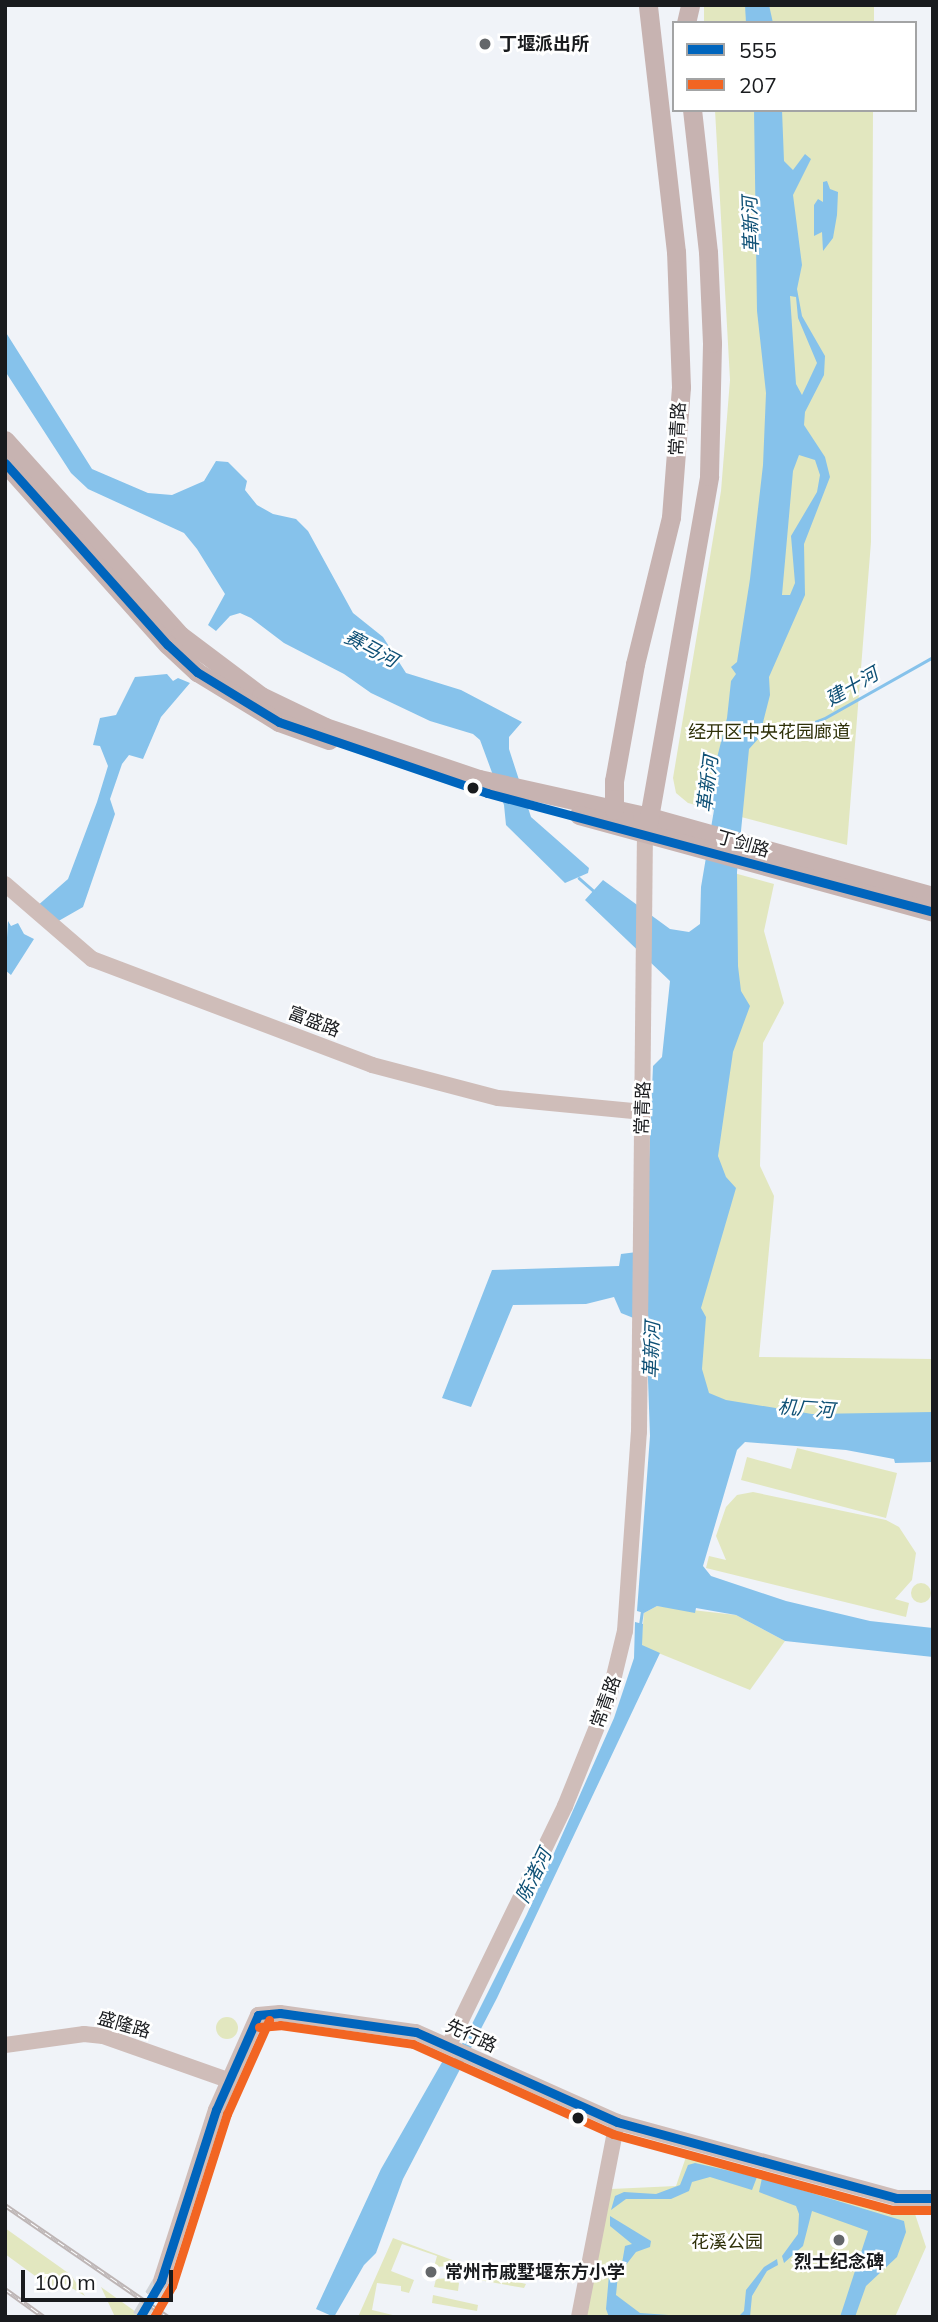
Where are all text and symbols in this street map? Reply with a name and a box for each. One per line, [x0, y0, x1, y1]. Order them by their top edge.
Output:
legend [672, 21, 917, 112]
place label: 丁堰派出所 [499, 33, 589, 55]
marker: 丁堰派出所 [477, 36, 493, 52]
text: 555 [739, 37, 777, 63]
text: 207 [739, 72, 777, 98]
water label: 革新河 [739, 196, 763, 254]
street label: 常青路 [666, 401, 690, 457]
water label: 赛马河 [340, 626, 402, 672]
water label: 建十河 [822, 663, 882, 711]
park label: 经开区中央花园廊道 [688, 721, 850, 743]
water label: 革新河 [693, 754, 723, 814]
unlabelled marker [466, 781, 480, 795]
street label: 丁剑路 [714, 826, 772, 862]
street label: 富盛路 [285, 1002, 343, 1042]
street label: 常青路 [631, 1081, 655, 1135]
water label: 革新河 [640, 1321, 664, 1379]
water label: 机厂河 [777, 1396, 835, 1422]
street label: 常青路 [587, 1673, 625, 1731]
water label: 陈渚河 [511, 1845, 557, 1907]
street label: 盛隆路 [95, 2007, 153, 2043]
street label: 先行路 [442, 2015, 500, 2057]
unlabelled marker [571, 2111, 585, 2125]
park label: 花溪公园 [691, 2231, 763, 2253]
marker: 烈士纪念碑 [831, 2232, 847, 2248]
place label: 烈士纪念碑 [794, 2251, 884, 2273]
scale bar [24, 2256, 177, 2300]
place label: 常州市戚墅堰东方小学 [445, 2261, 625, 2283]
marker: 常州市戚墅堰东方小学 [423, 2264, 439, 2280]
text: 100 m [34, 2269, 96, 2295]

